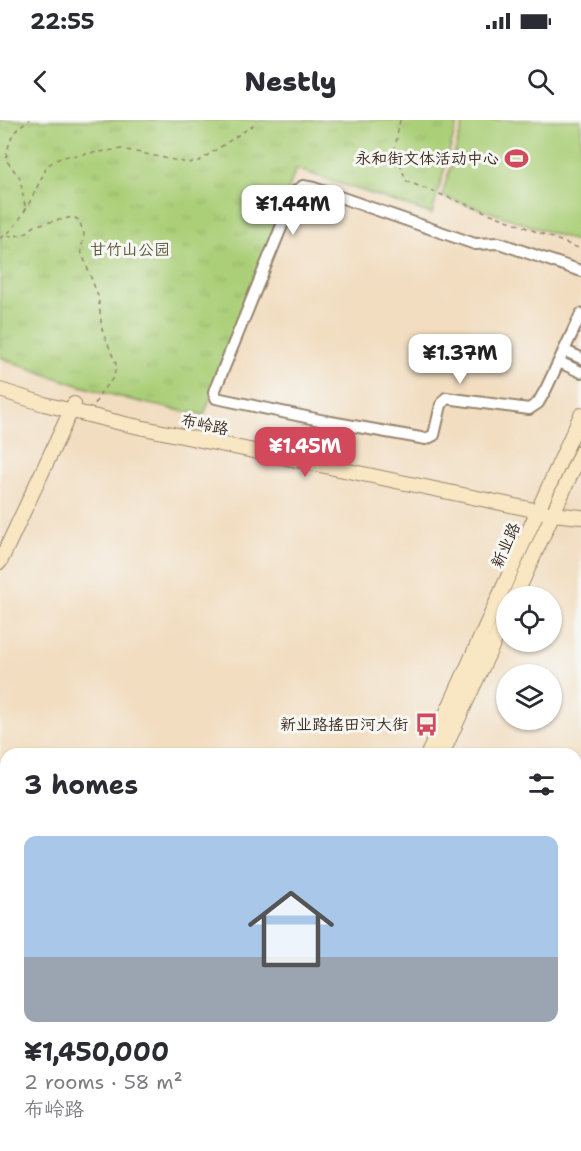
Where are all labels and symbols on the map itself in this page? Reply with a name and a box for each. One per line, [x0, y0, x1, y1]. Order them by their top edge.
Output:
sports icon: 永和街文体活动中心 [504, 145, 530, 171]
place label: 永和街文体活动中心 [355, 148, 499, 169]
pin: ¥1.44M [244, 185, 342, 236]
park label: 甘竹山公园 [90, 239, 170, 260]
pin: ¥1.37M [411, 334, 509, 385]
street label: 布岭路 [179, 409, 231, 440]
pin: ¥1.45M [256, 427, 354, 478]
street label: 新业路 [486, 519, 525, 571]
bus stop icon: 新业路摇田河大街 [413, 711, 439, 737]
place label: 新业路摇田河大街 [280, 714, 408, 735]

